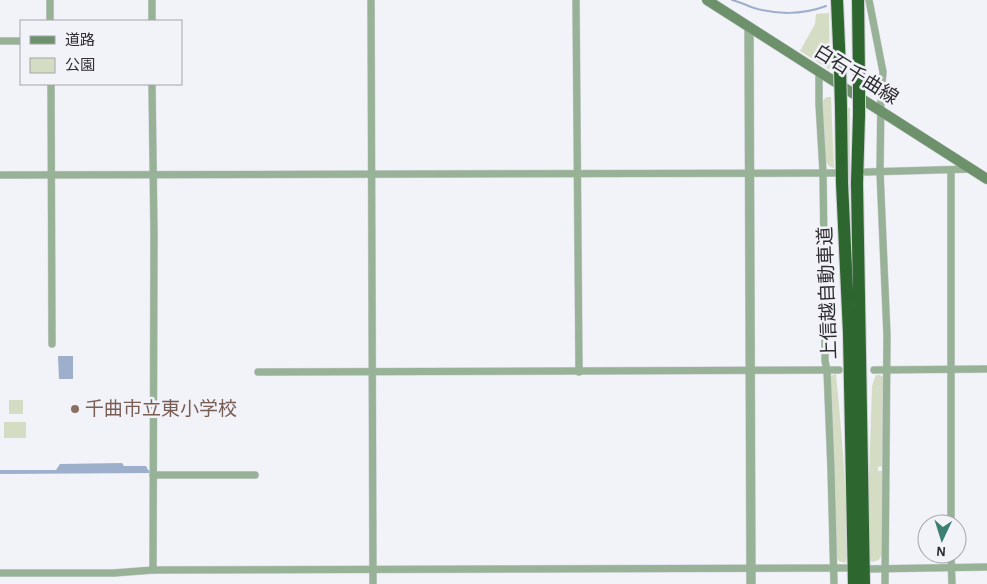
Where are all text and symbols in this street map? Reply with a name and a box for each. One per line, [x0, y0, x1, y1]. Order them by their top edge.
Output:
legend [20, 20, 182, 85]
text: 道路 [65, 32, 95, 48]
street label: 白石千曲線 [811, 40, 902, 108]
text: 公園 [65, 57, 95, 73]
street label: 上信越自動車道 [815, 226, 840, 360]
place label: 千曲市立東小学校 [85, 398, 237, 419]
marker: 千曲市立東小学校 [69, 403, 81, 415]
north arrow [917, 514, 967, 564]
text: N [936, 544, 947, 558]

